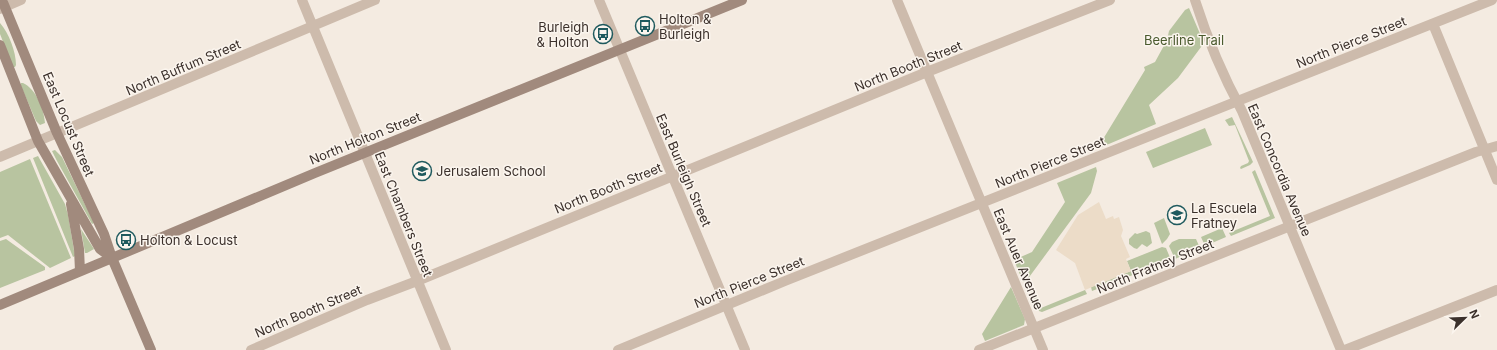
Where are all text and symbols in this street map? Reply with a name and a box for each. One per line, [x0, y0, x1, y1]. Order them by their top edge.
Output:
place label: Holton & Burleigh [659, 11, 712, 42]
street label: North Pierce Street [1294, 13, 1408, 71]
bus stop icon: Holton & Burleigh [634, 15, 656, 37]
place label: Burleigh & Holton [537, 19, 589, 50]
bus stop icon: Burleigh & Holton [592, 23, 614, 45]
park label: Beerline Trail [1144, 32, 1224, 48]
street label: North Buffum Street [123, 36, 243, 98]
street label: North Booth Street [852, 37, 964, 95]
street label: East Locust Street [40, 70, 98, 178]
street label: East Concordia Avenue [1245, 101, 1315, 239]
street label: North Holton Street [307, 108, 423, 168]
street label: East Burleigh Street [653, 111, 715, 229]
street label: North Pierce Street [993, 133, 1107, 191]
street label: East Chambers Street [372, 149, 436, 279]
street label: North Booth Street [552, 159, 664, 217]
school or university icon: Jerusalem School [411, 160, 433, 182]
place label: Jerusalem School [436, 163, 546, 179]
place label: La Escuela Fratney [1191, 200, 1257, 231]
school or university icon: La Escuela Fratney [1166, 204, 1188, 226]
street label: East Auer Avenue [990, 206, 1048, 312]
bus stop icon: Holton & Locust [115, 229, 137, 251]
place label: Holton & Locust [140, 232, 237, 248]
street label: North Fratney Street [1094, 235, 1216, 297]
street label: North Pierce Street [692, 253, 806, 311]
street label: North Booth Street [252, 281, 364, 341]
north arrow [1445, 298, 1485, 338]
text: N [1466, 307, 1482, 321]

